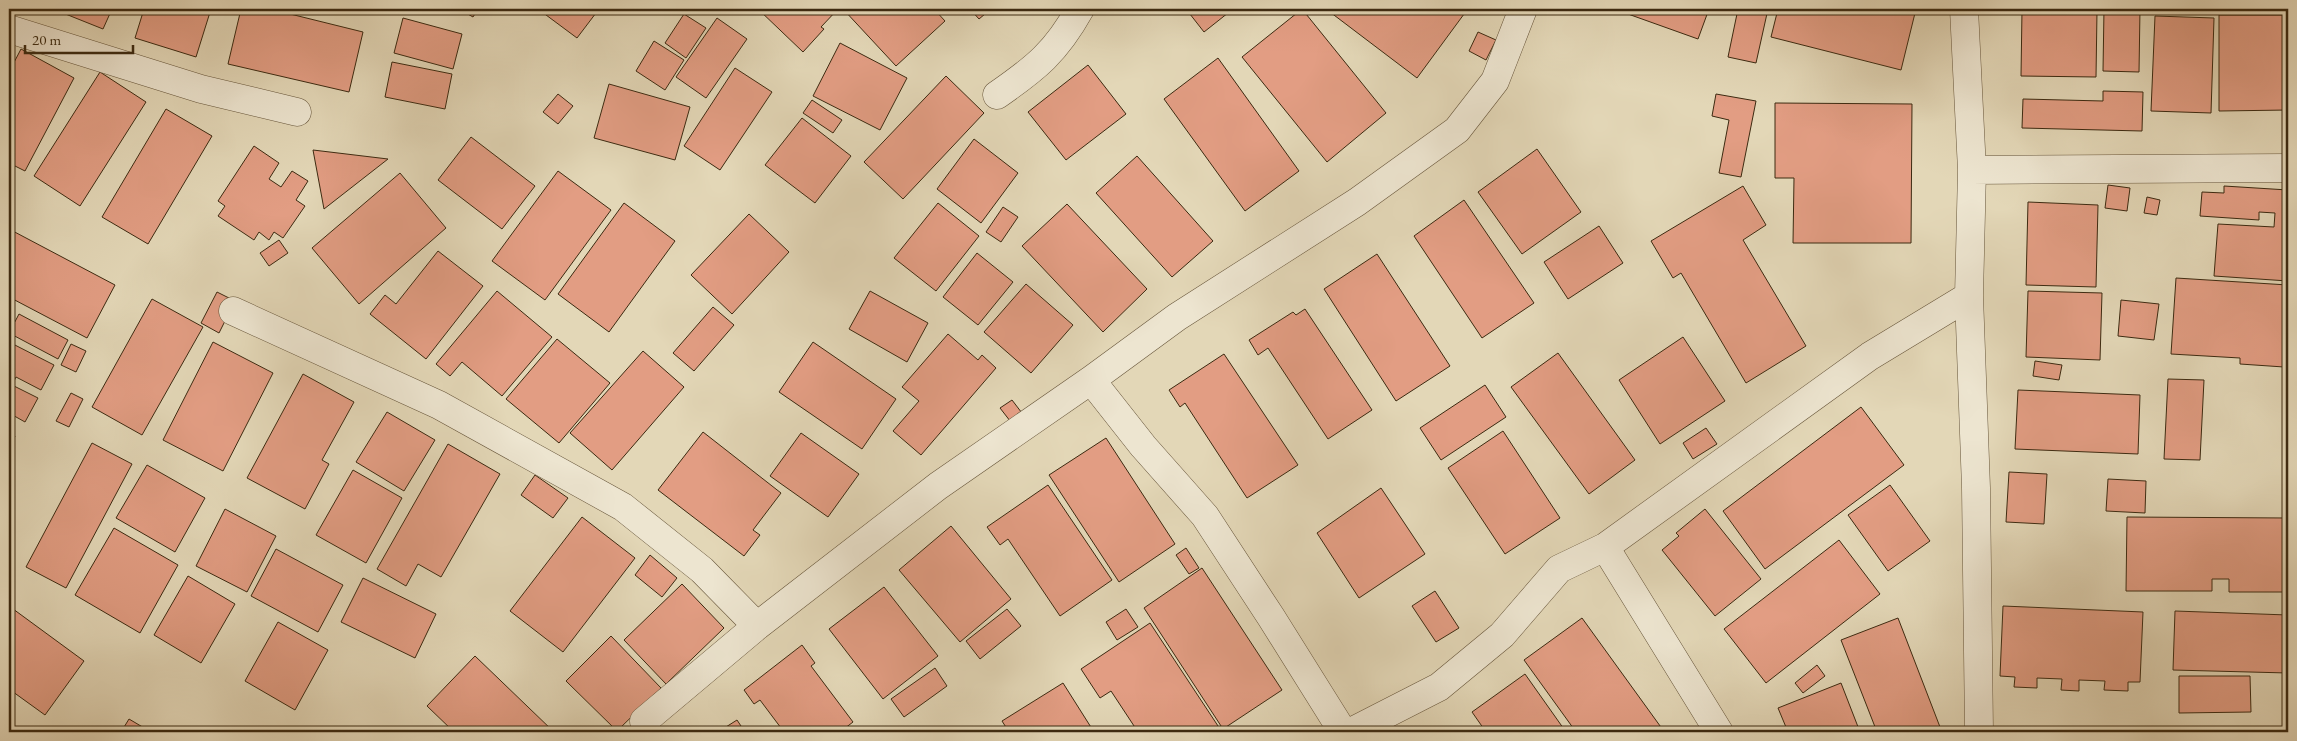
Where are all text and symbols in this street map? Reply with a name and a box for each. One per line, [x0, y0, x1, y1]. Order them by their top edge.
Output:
scale bar [25, 22, 132, 54]
text: 20 m [32, 30, 61, 49]

